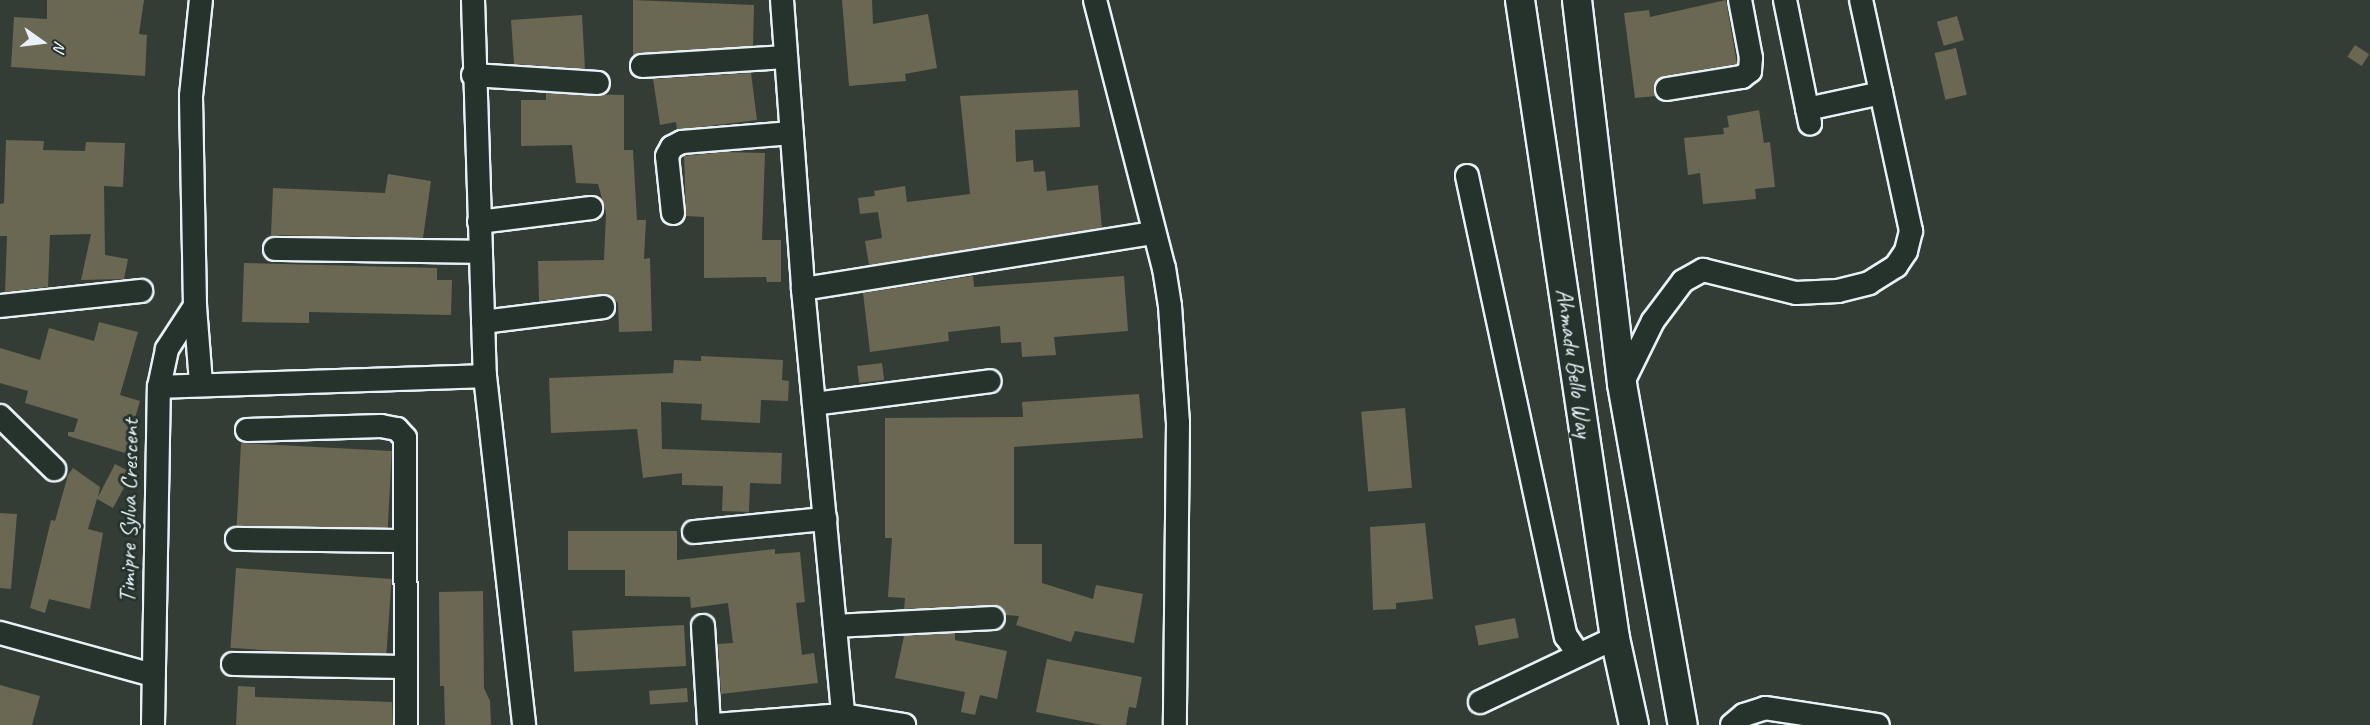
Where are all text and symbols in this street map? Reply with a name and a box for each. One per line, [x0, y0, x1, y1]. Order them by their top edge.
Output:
north arrow [12, 12, 72, 72]
text: N [49, 39, 70, 54]
street label: Ahmadu Bello Way [1549, 286, 1599, 440]
street label: Timipre Sylva Crescent [113, 419, 145, 603]

